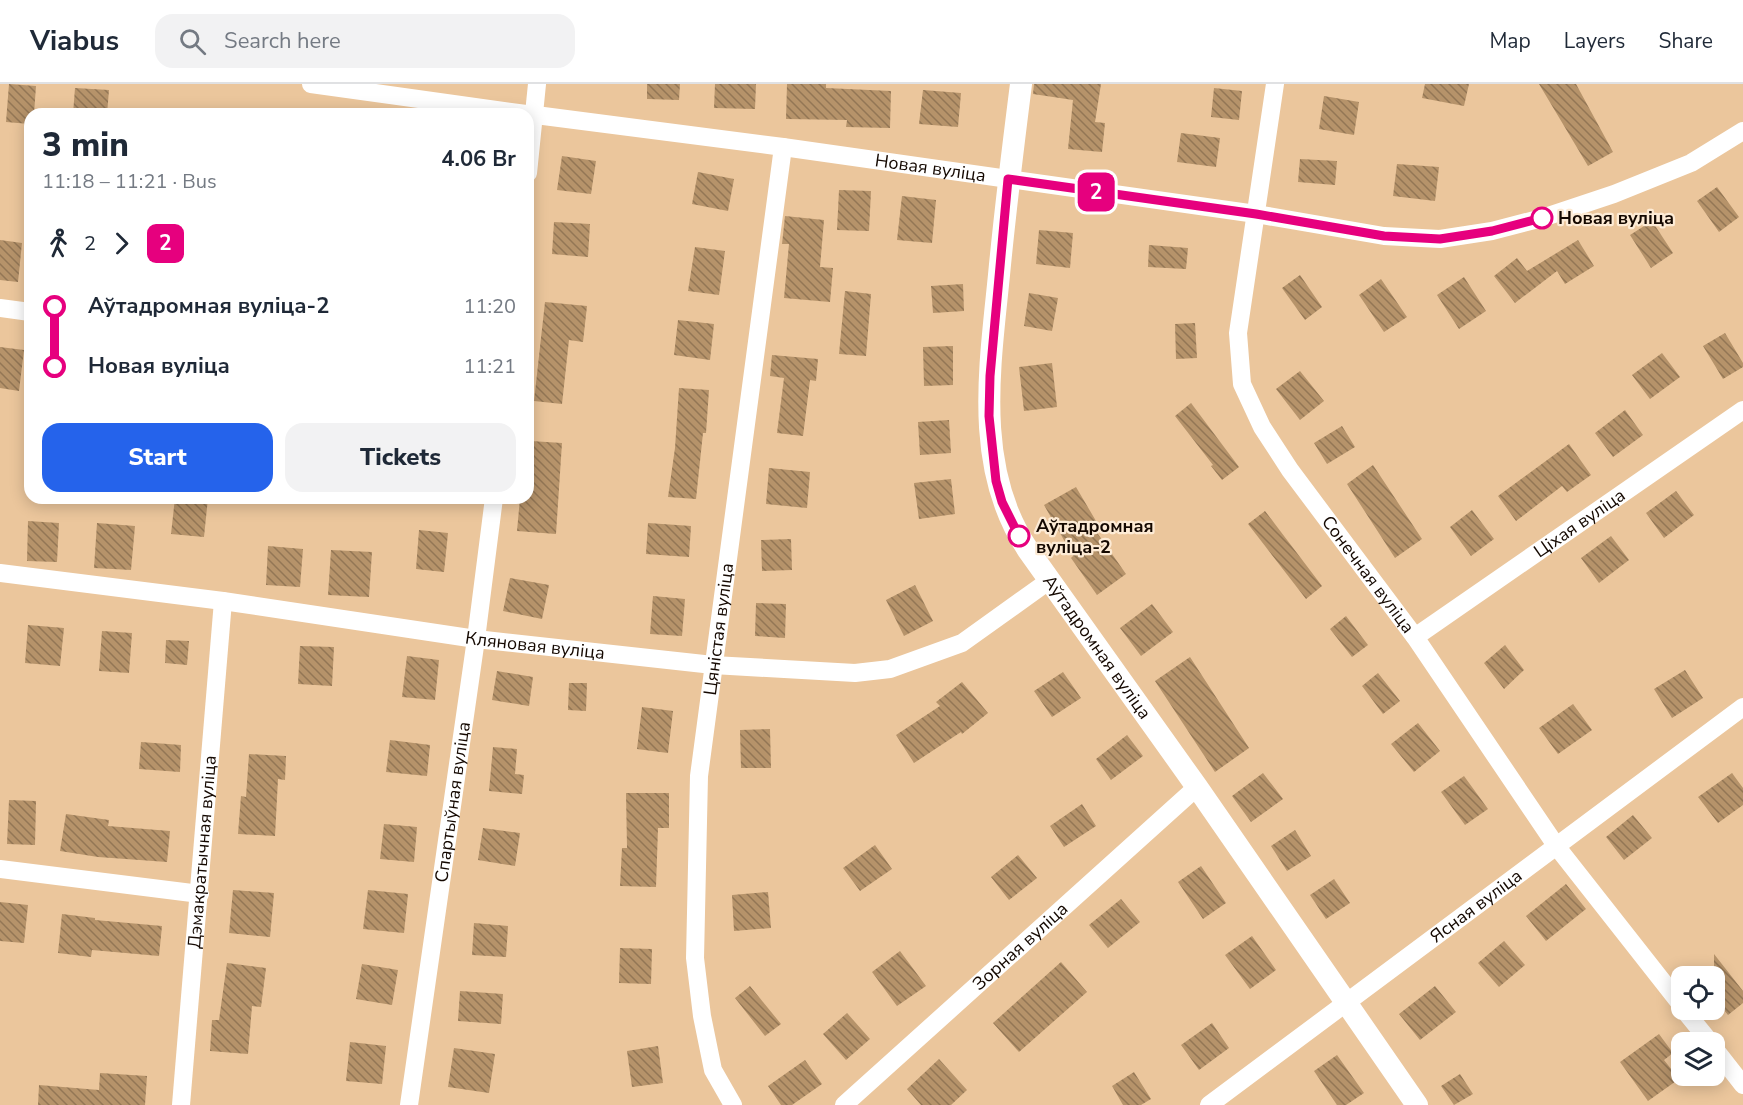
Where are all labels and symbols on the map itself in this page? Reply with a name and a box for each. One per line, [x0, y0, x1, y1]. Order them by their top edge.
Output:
street label: Новая вуліца [873, 148, 987, 188]
line badge: 2 [1076, 172, 1116, 212]
place label: Новая вуліца [1558, 206, 1674, 230]
marker: Новая вуліца [1531, 207, 1553, 229]
street label: Ціхая вуліца [1529, 483, 1630, 563]
street label: Сонечная вуліца [1316, 511, 1420, 638]
place label: Аўтадромная вуліца-2 [1036, 514, 1154, 559]
marker: Аўтадромная вуліца-2 [1008, 525, 1030, 547]
street label: Цяністая вуліца [698, 561, 739, 697]
street label: Аўтадромная вуліца [1037, 570, 1157, 724]
street label: Кляновая вуліца [464, 626, 606, 665]
street label: Спартыўная вуліца [429, 720, 476, 884]
street label: Дэмакратычная вуліца [182, 754, 222, 949]
street label: Ясная вуліца [1425, 864, 1527, 948]
street label: Зорная вуліца [967, 897, 1073, 996]

